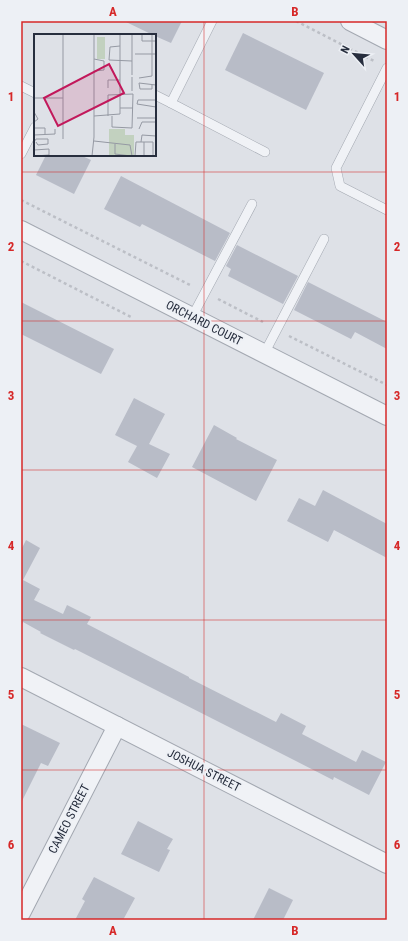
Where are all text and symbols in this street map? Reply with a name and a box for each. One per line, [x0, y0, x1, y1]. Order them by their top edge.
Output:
text: A [109, 4, 117, 19]
text: B [291, 4, 299, 19]
inset map [34, 34, 156, 156]
north arrow [334, 34, 374, 74]
text: N [338, 44, 353, 56]
text: 1 [8, 89, 14, 104]
text: 1 [394, 89, 400, 104]
text: 2 [8, 239, 15, 254]
text: 2 [394, 239, 401, 254]
street label: ORCHARD COURT [164, 298, 244, 348]
text: 3 [8, 388, 14, 403]
text: 3 [394, 388, 400, 403]
text: 4 [8, 538, 15, 553]
text: 4 [394, 538, 401, 553]
text: 5 [8, 687, 15, 702]
text: 5 [394, 687, 401, 702]
street label: JOSHUA STREET [165, 746, 243, 794]
street label: CAMEO STREET [46, 782, 92, 856]
text: 6 [8, 837, 15, 852]
text: 6 [394, 837, 401, 852]
text: A [109, 923, 117, 938]
text: B [291, 923, 299, 938]

